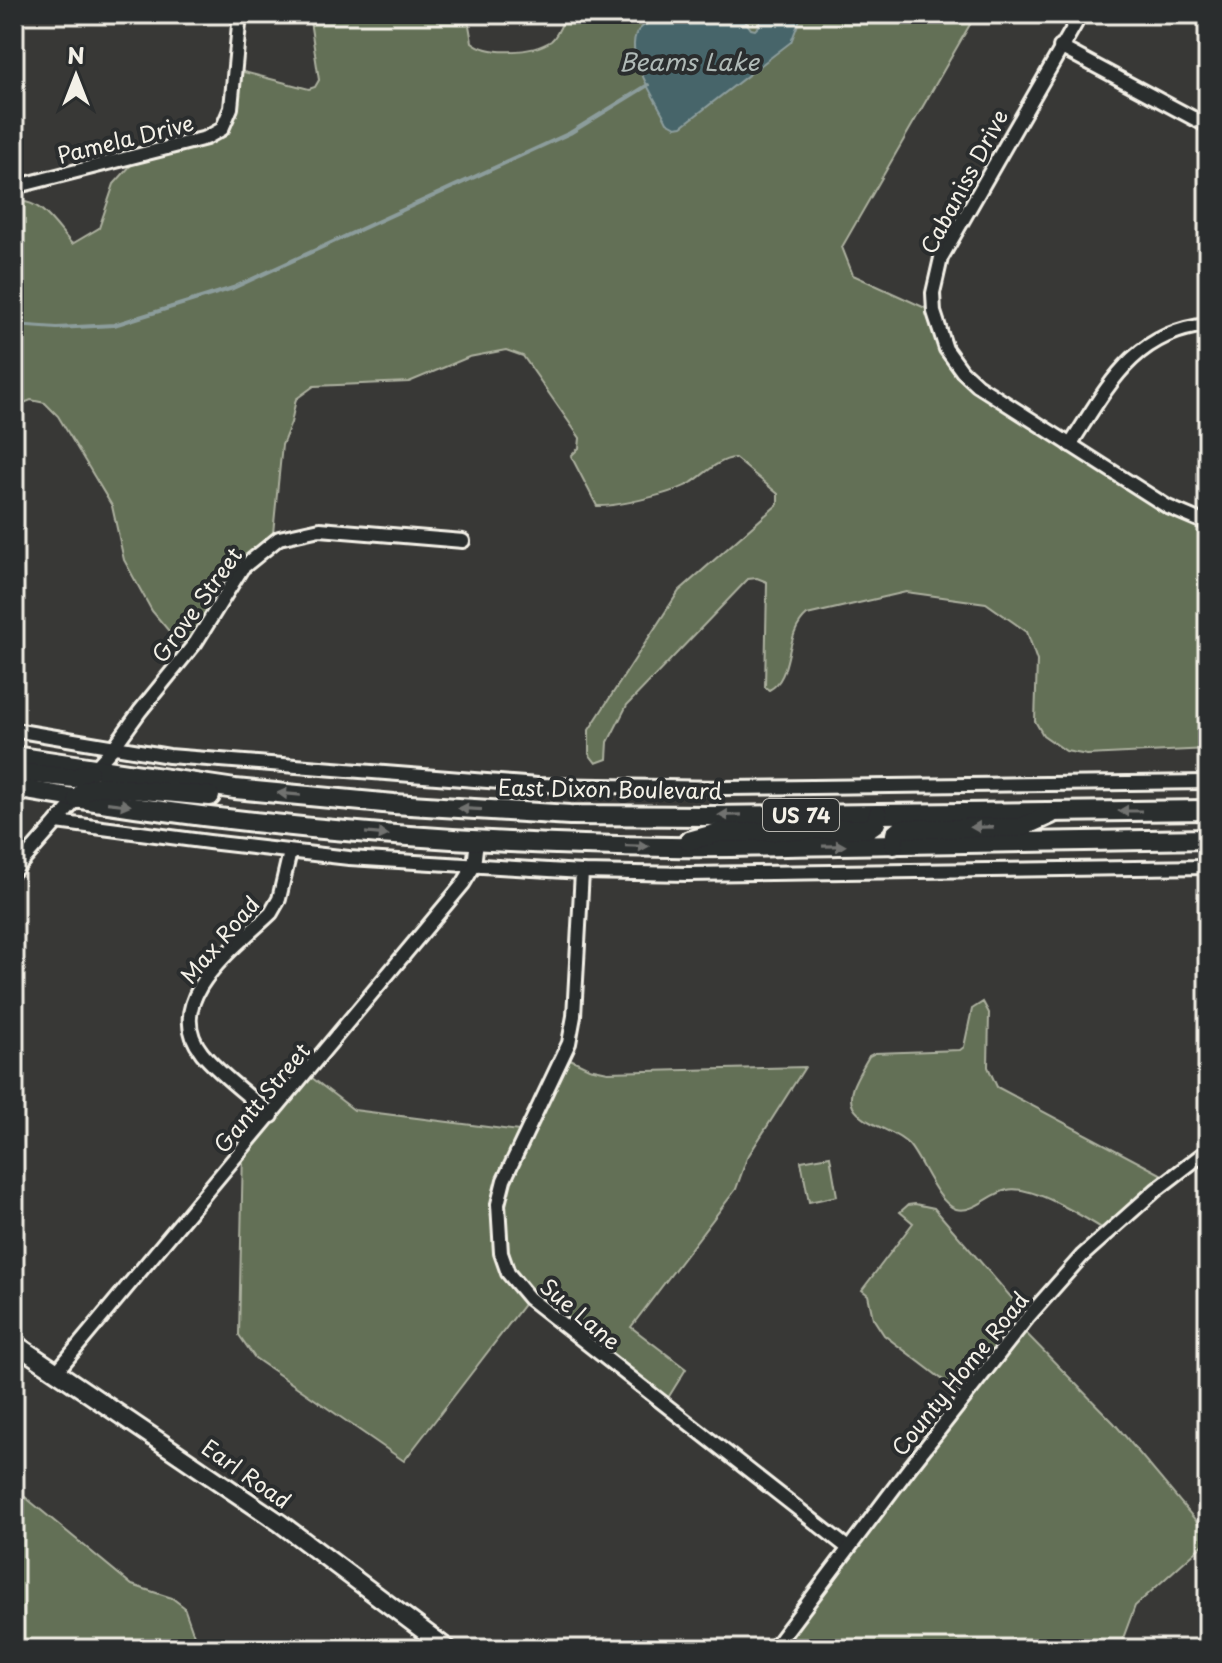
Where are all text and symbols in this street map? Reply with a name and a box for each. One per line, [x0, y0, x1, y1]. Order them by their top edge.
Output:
north arrow [36, 36, 116, 116]
text: N [67, 38, 85, 71]
water label: Beams Lake [619, 43, 760, 79]
street label: Cabaniss Drive [911, 103, 1015, 259]
street label: Pamela Drive [53, 105, 197, 171]
street label: Grove Street [143, 539, 249, 669]
street label: East Dixon Boulevard [498, 770, 722, 806]
one-way arrow [276, 787, 301, 800]
one-way arrow [107, 798, 132, 811]
road number: US 74 [763, 799, 839, 831]
one-way arrow [457, 802, 482, 815]
one-way arrow [1117, 805, 1142, 817]
one-way arrow [717, 809, 742, 822]
one-way arrow [969, 821, 994, 834]
one-way arrow [365, 827, 390, 840]
one-way arrow [822, 839, 847, 852]
one-way arrow [625, 840, 650, 853]
street label: Max Road [172, 888, 266, 990]
street label: Gantt Street [205, 1035, 317, 1159]
street label: Sue Lane [533, 1269, 629, 1357]
street label: County Home Road [882, 1284, 1036, 1462]
street label: Earl Road [196, 1430, 298, 1516]

